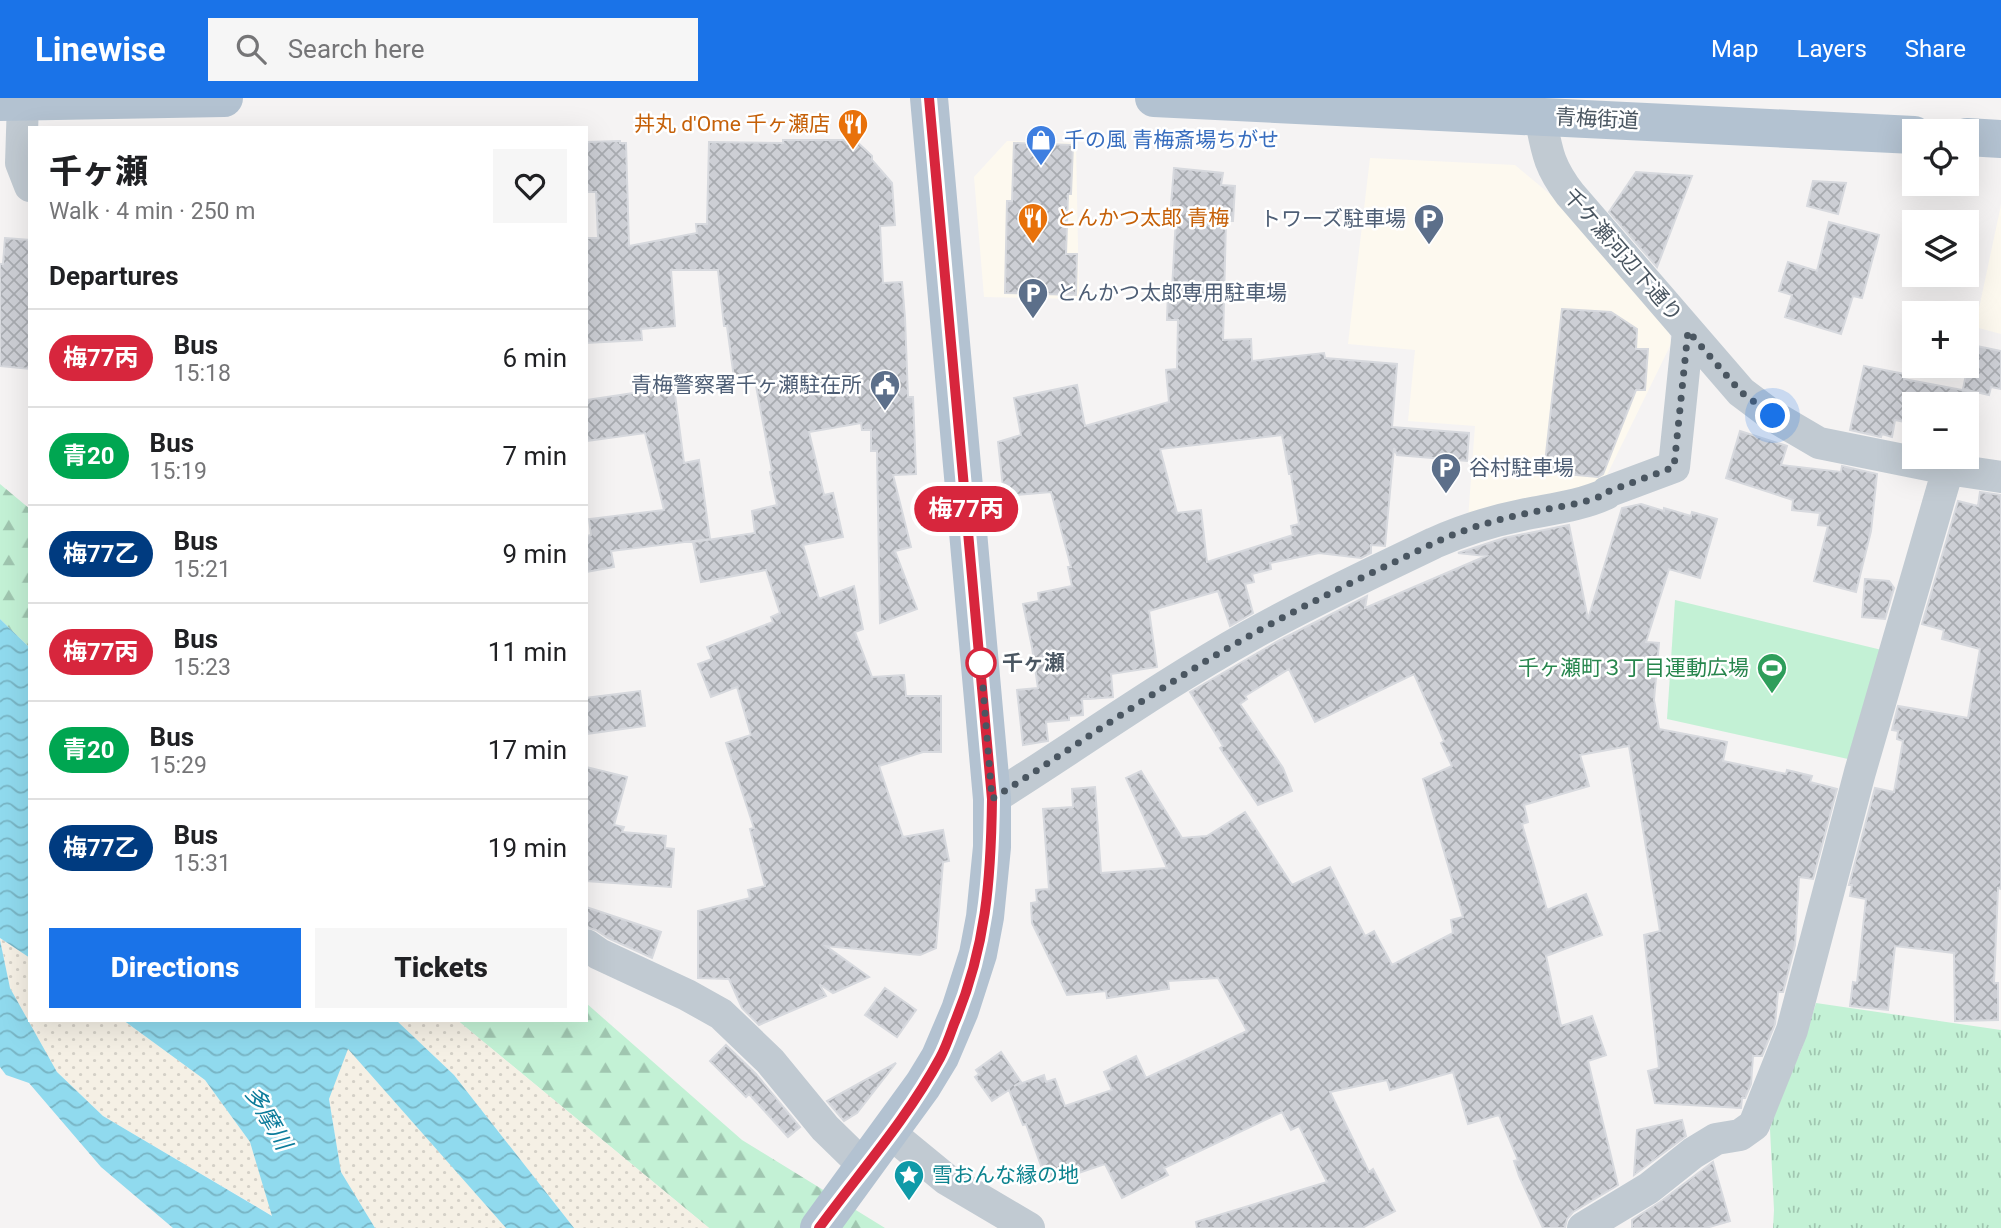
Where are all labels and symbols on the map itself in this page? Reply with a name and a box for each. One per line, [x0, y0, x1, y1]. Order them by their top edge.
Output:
street label: 青梅街道 [1554, 105, 1640, 133]
restaurant icon: 丼丸 d'Ome 千ヶ瀬店 [836, 107, 870, 151]
place label: 丼丸 d'Ome 千ヶ瀬店 [634, 112, 830, 136]
shop icon: 千の風 青梅斎場ちがせ [1024, 123, 1058, 167]
place label: 千の風 青梅斎場ちがせ [1064, 128, 1279, 152]
street label: 千ケ瀬河辺下通り [1559, 184, 1687, 326]
restaurant icon: とんかつ太郎 青梅 [1016, 201, 1050, 245]
parking icon: トワーズ駐車場 [1412, 202, 1446, 246]
place label: とんかつ太郎 青梅 [1056, 206, 1229, 230]
place label: トワーズ駐車場 [1260, 207, 1406, 231]
parking icon: とんかつ太郎専用駐車場 [1016, 276, 1050, 320]
place label: とんかつ太郎専用駐車場 [1056, 281, 1287, 305]
public building icon: 青梅警察署千ヶ瀬駐在所 [868, 368, 902, 412]
place label: 青梅警察署千ヶ瀬駐在所 [631, 373, 862, 397]
your location [1755, 398, 1790, 433]
parking icon: 谷村駐車場 [1429, 451, 1463, 495]
place label: 谷村駐車場 [1469, 456, 1574, 480]
line badge: 梅77丙 [917, 486, 1015, 532]
marker: 千ヶ瀬 [966, 648, 996, 678]
place label: 千ヶ瀬 [1002, 651, 1065, 675]
sports icon: 千ヶ瀬町３丁目運動広場 [1755, 651, 1789, 695]
place label: 千ヶ瀬町３丁目運動広場 [1518, 656, 1749, 680]
water label: 多摩川 [239, 1081, 298, 1157]
place icon: 雪おんな縁の地 [892, 1158, 926, 1202]
place label: 雪おんな縁の地 [932, 1163, 1079, 1187]

